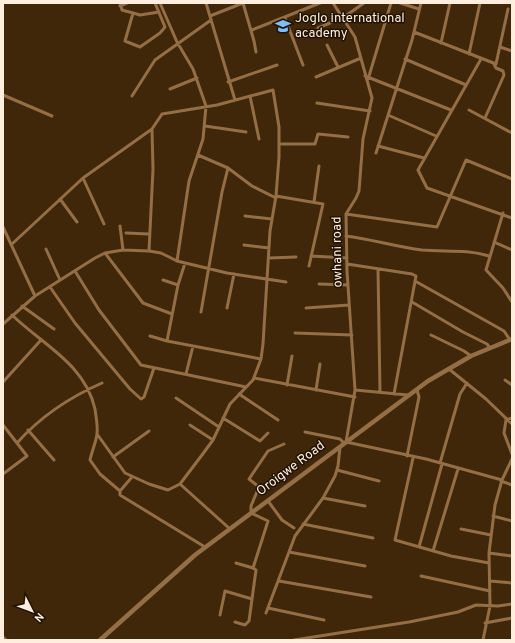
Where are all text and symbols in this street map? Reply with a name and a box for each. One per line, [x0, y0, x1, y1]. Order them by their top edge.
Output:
place label: Joglo international academy [295, 11, 405, 42]
school or university icon: Joglo international academy [274, 17, 292, 35]
street label: owhani road [329, 216, 347, 288]
street label: Oroigwe Road [254, 438, 328, 500]
north arrow [12, 591, 52, 631]
text: N [31, 609, 47, 625]

